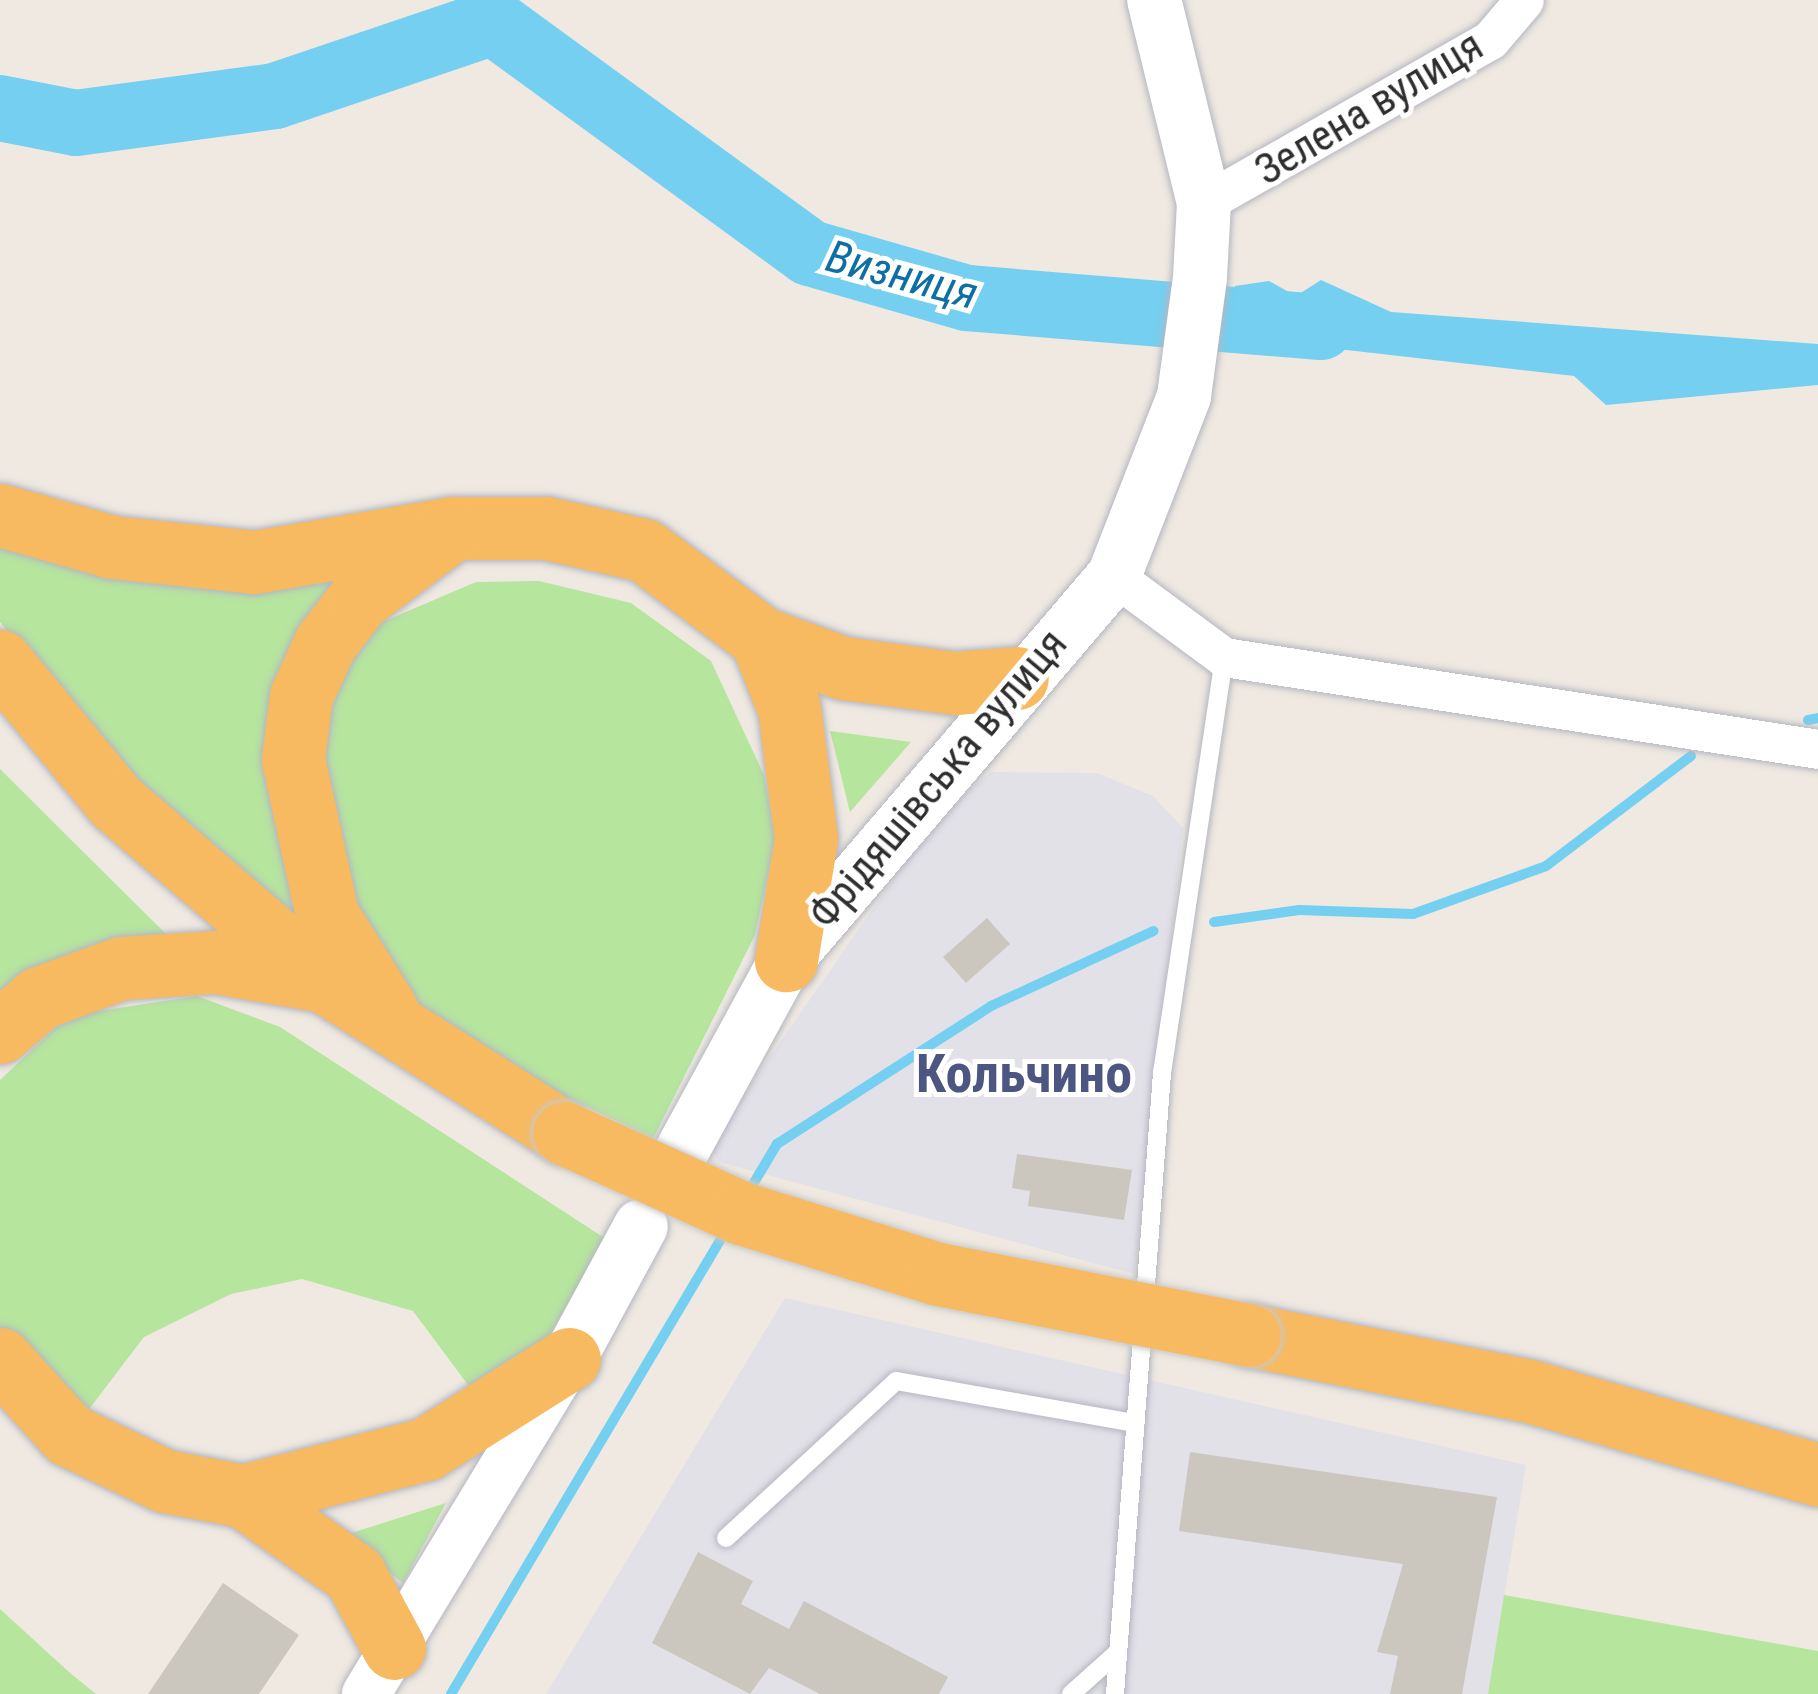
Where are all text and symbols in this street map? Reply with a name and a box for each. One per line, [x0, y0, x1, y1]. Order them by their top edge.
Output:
street label: Зелена вулиця [1246, 20, 1492, 196]
water label: Визниця [821, 229, 983, 321]
street label: Фрідяшівська вулиця [798, 619, 1078, 939]
district label: Кольчино [916, 1042, 1132, 1106]

